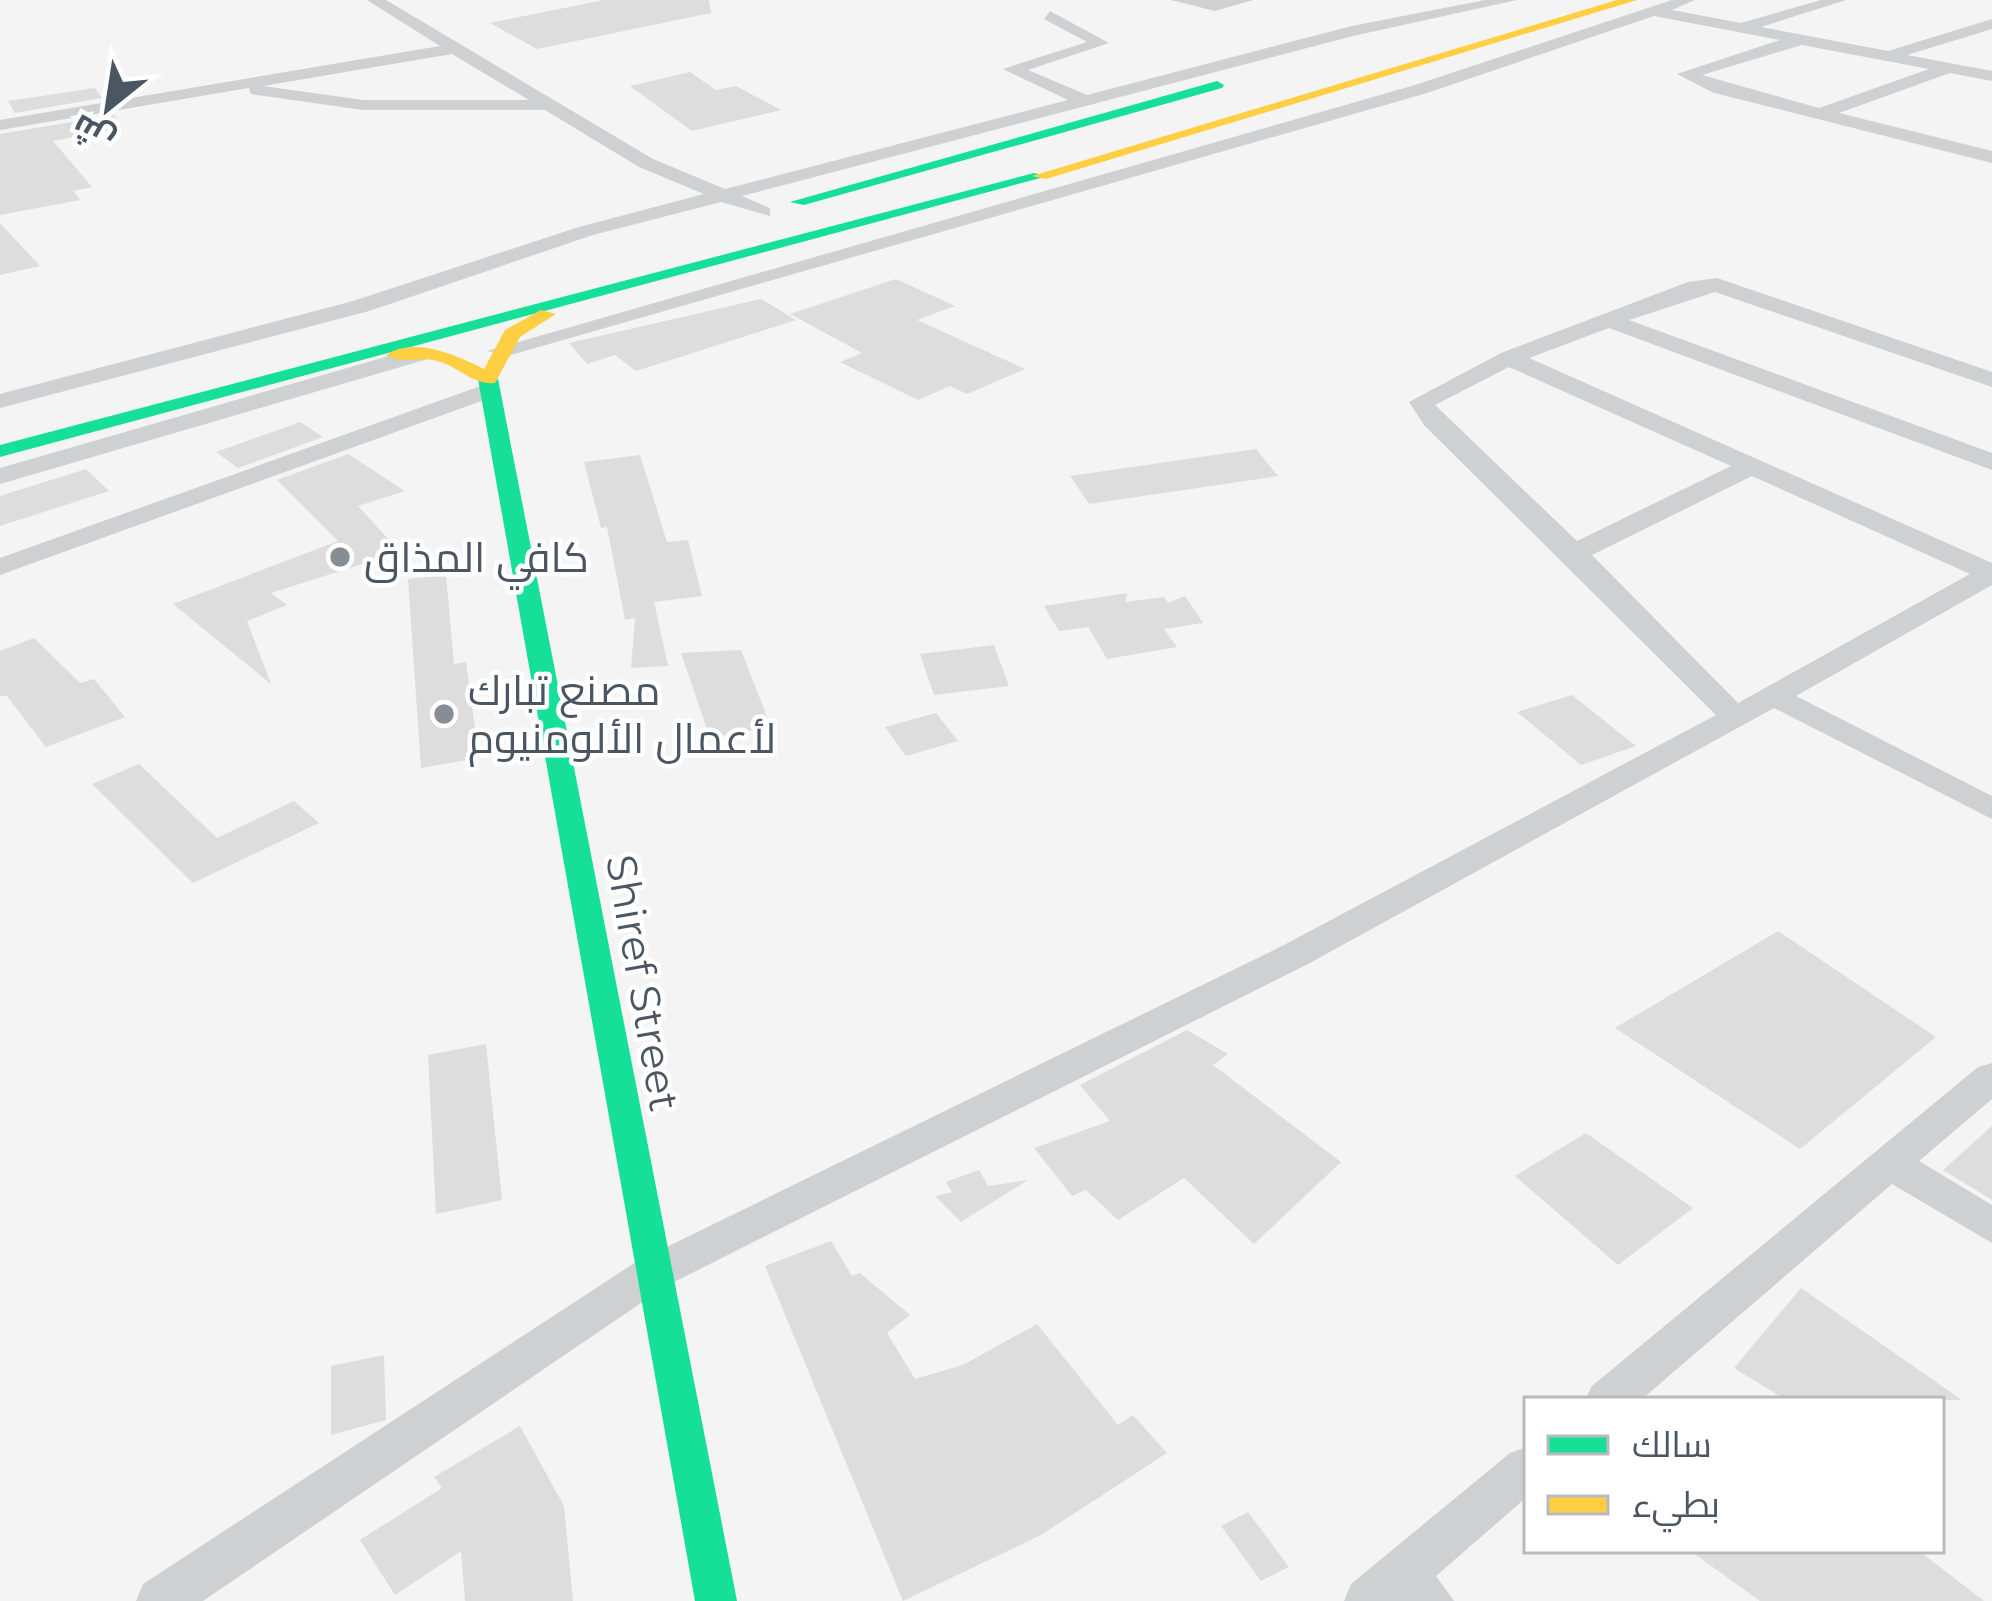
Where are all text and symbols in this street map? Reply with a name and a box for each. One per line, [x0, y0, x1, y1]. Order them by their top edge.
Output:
north arrow [48, 48, 168, 168]
text: ش [65, 106, 121, 162]
place label: كافي المذاق [364, 531, 589, 590]
marker: كافي المذاق [327, 544, 353, 570]
place label: مصنع تبارك لأعمال الألومنيوم [468, 664, 776, 767]
marker: مصنع تبارك لأعمال الألومنيوم [431, 701, 457, 727]
street label: Shiref Street [595, 851, 691, 1115]
legend [1524, 1397, 1944, 1553]
text: سالك [1632, 1422, 1712, 1466]
text: بطيء [1632, 1482, 1720, 1533]

